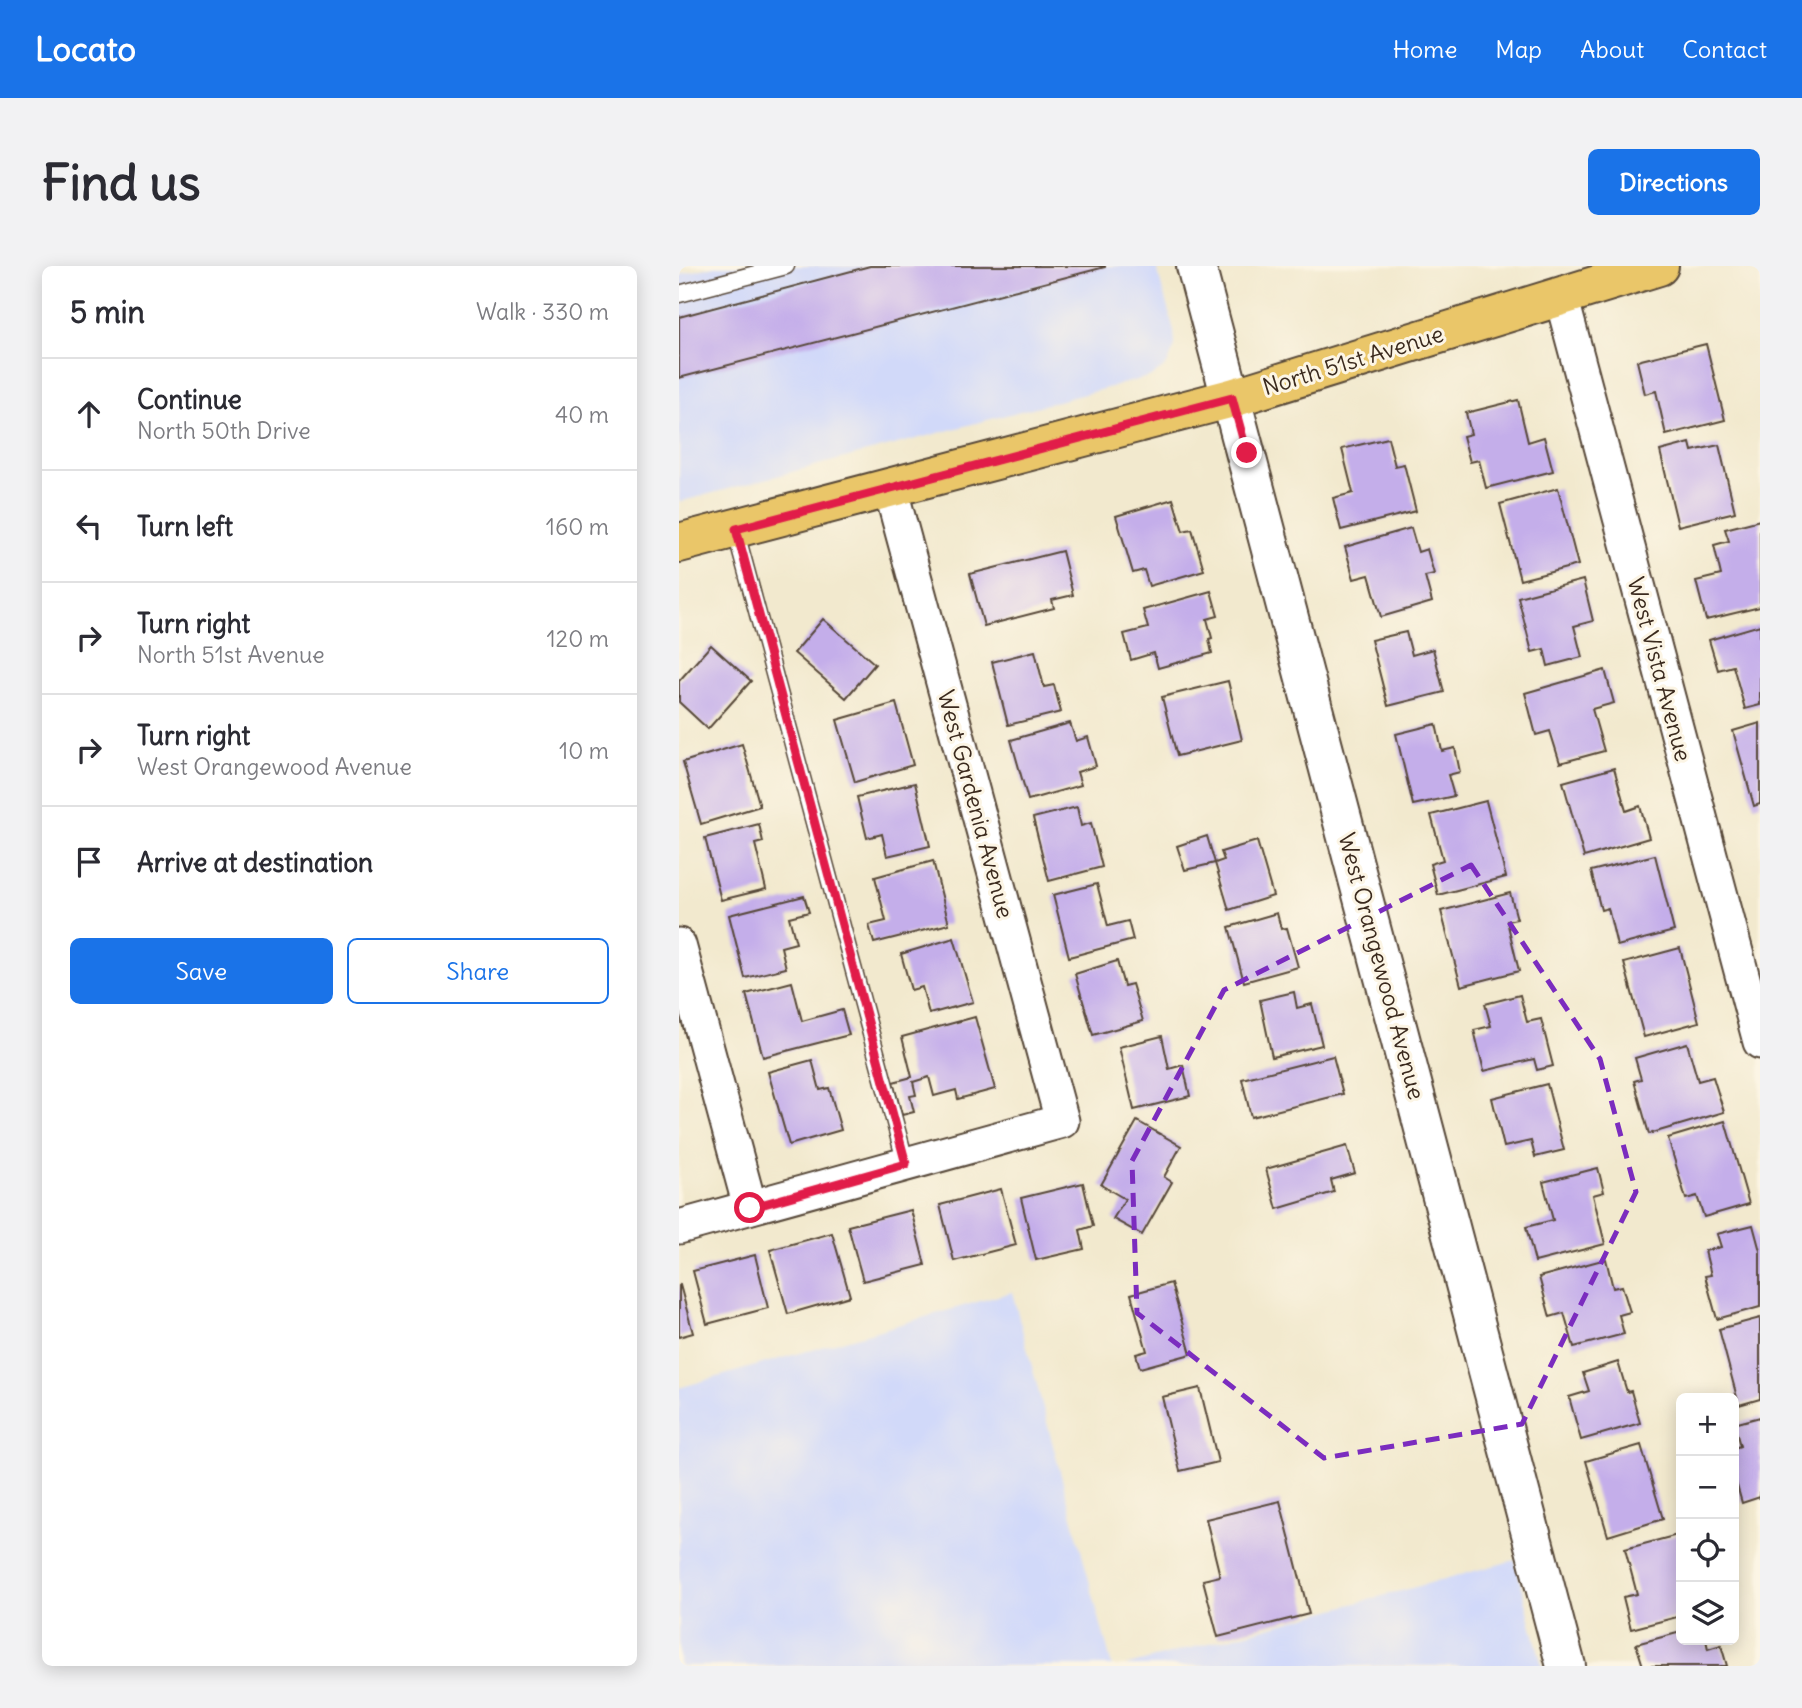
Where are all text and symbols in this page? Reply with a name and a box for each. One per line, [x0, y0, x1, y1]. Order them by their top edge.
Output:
text: Locato [35, 28, 136, 70]
text: Home [1393, 34, 1457, 64]
text: Map [1495, 34, 1542, 64]
text: About [1580, 34, 1644, 64]
text: Contact [1682, 34, 1767, 64]
button: Directions [1588, 149, 1760, 215]
text: Find us [42, 152, 200, 213]
text: 5 min [70, 293, 145, 331]
text: Walk · 330 m [476, 297, 609, 326]
street label: North 51st Avenue [1259, 319, 1447, 401]
text: Continue [137, 383, 242, 416]
icon: ahead [70, 395, 108, 433]
text: 40 m [555, 400, 609, 429]
text: North 50th Drive [137, 416, 311, 445]
route end [1231, 437, 1262, 468]
icon: left [70, 507, 108, 545]
text: Turn left [137, 510, 233, 543]
text: 160 m [546, 512, 609, 541]
street label: West Vista Avenue [1621, 574, 1699, 764]
text: Turn right [137, 607, 250, 640]
icon: right [70, 619, 108, 657]
text: 120 m [546, 624, 609, 653]
text: North 51st Avenue [137, 640, 325, 669]
street label: West Gardenia Avenue [932, 687, 1020, 921]
text: Turn right [137, 719, 250, 752]
icon: right [70, 731, 108, 769]
text: 10 m [559, 736, 609, 765]
text: West Orangewood Avenue [137, 752, 412, 781]
street label: West Orangewood Avenue [1332, 830, 1432, 1102]
icon: arrive [70, 843, 108, 881]
text: Arrive at destination [137, 846, 373, 879]
button: Save [70, 938, 333, 1004]
button: Share [347, 938, 609, 1004]
route start [734, 1192, 765, 1223]
map controls [1676, 1393, 1739, 1645]
button: + [1676, 1393, 1739, 1456]
button: − [1676, 1456, 1739, 1519]
button: locate [1676, 1519, 1739, 1582]
button: layers [1676, 1582, 1739, 1645]

